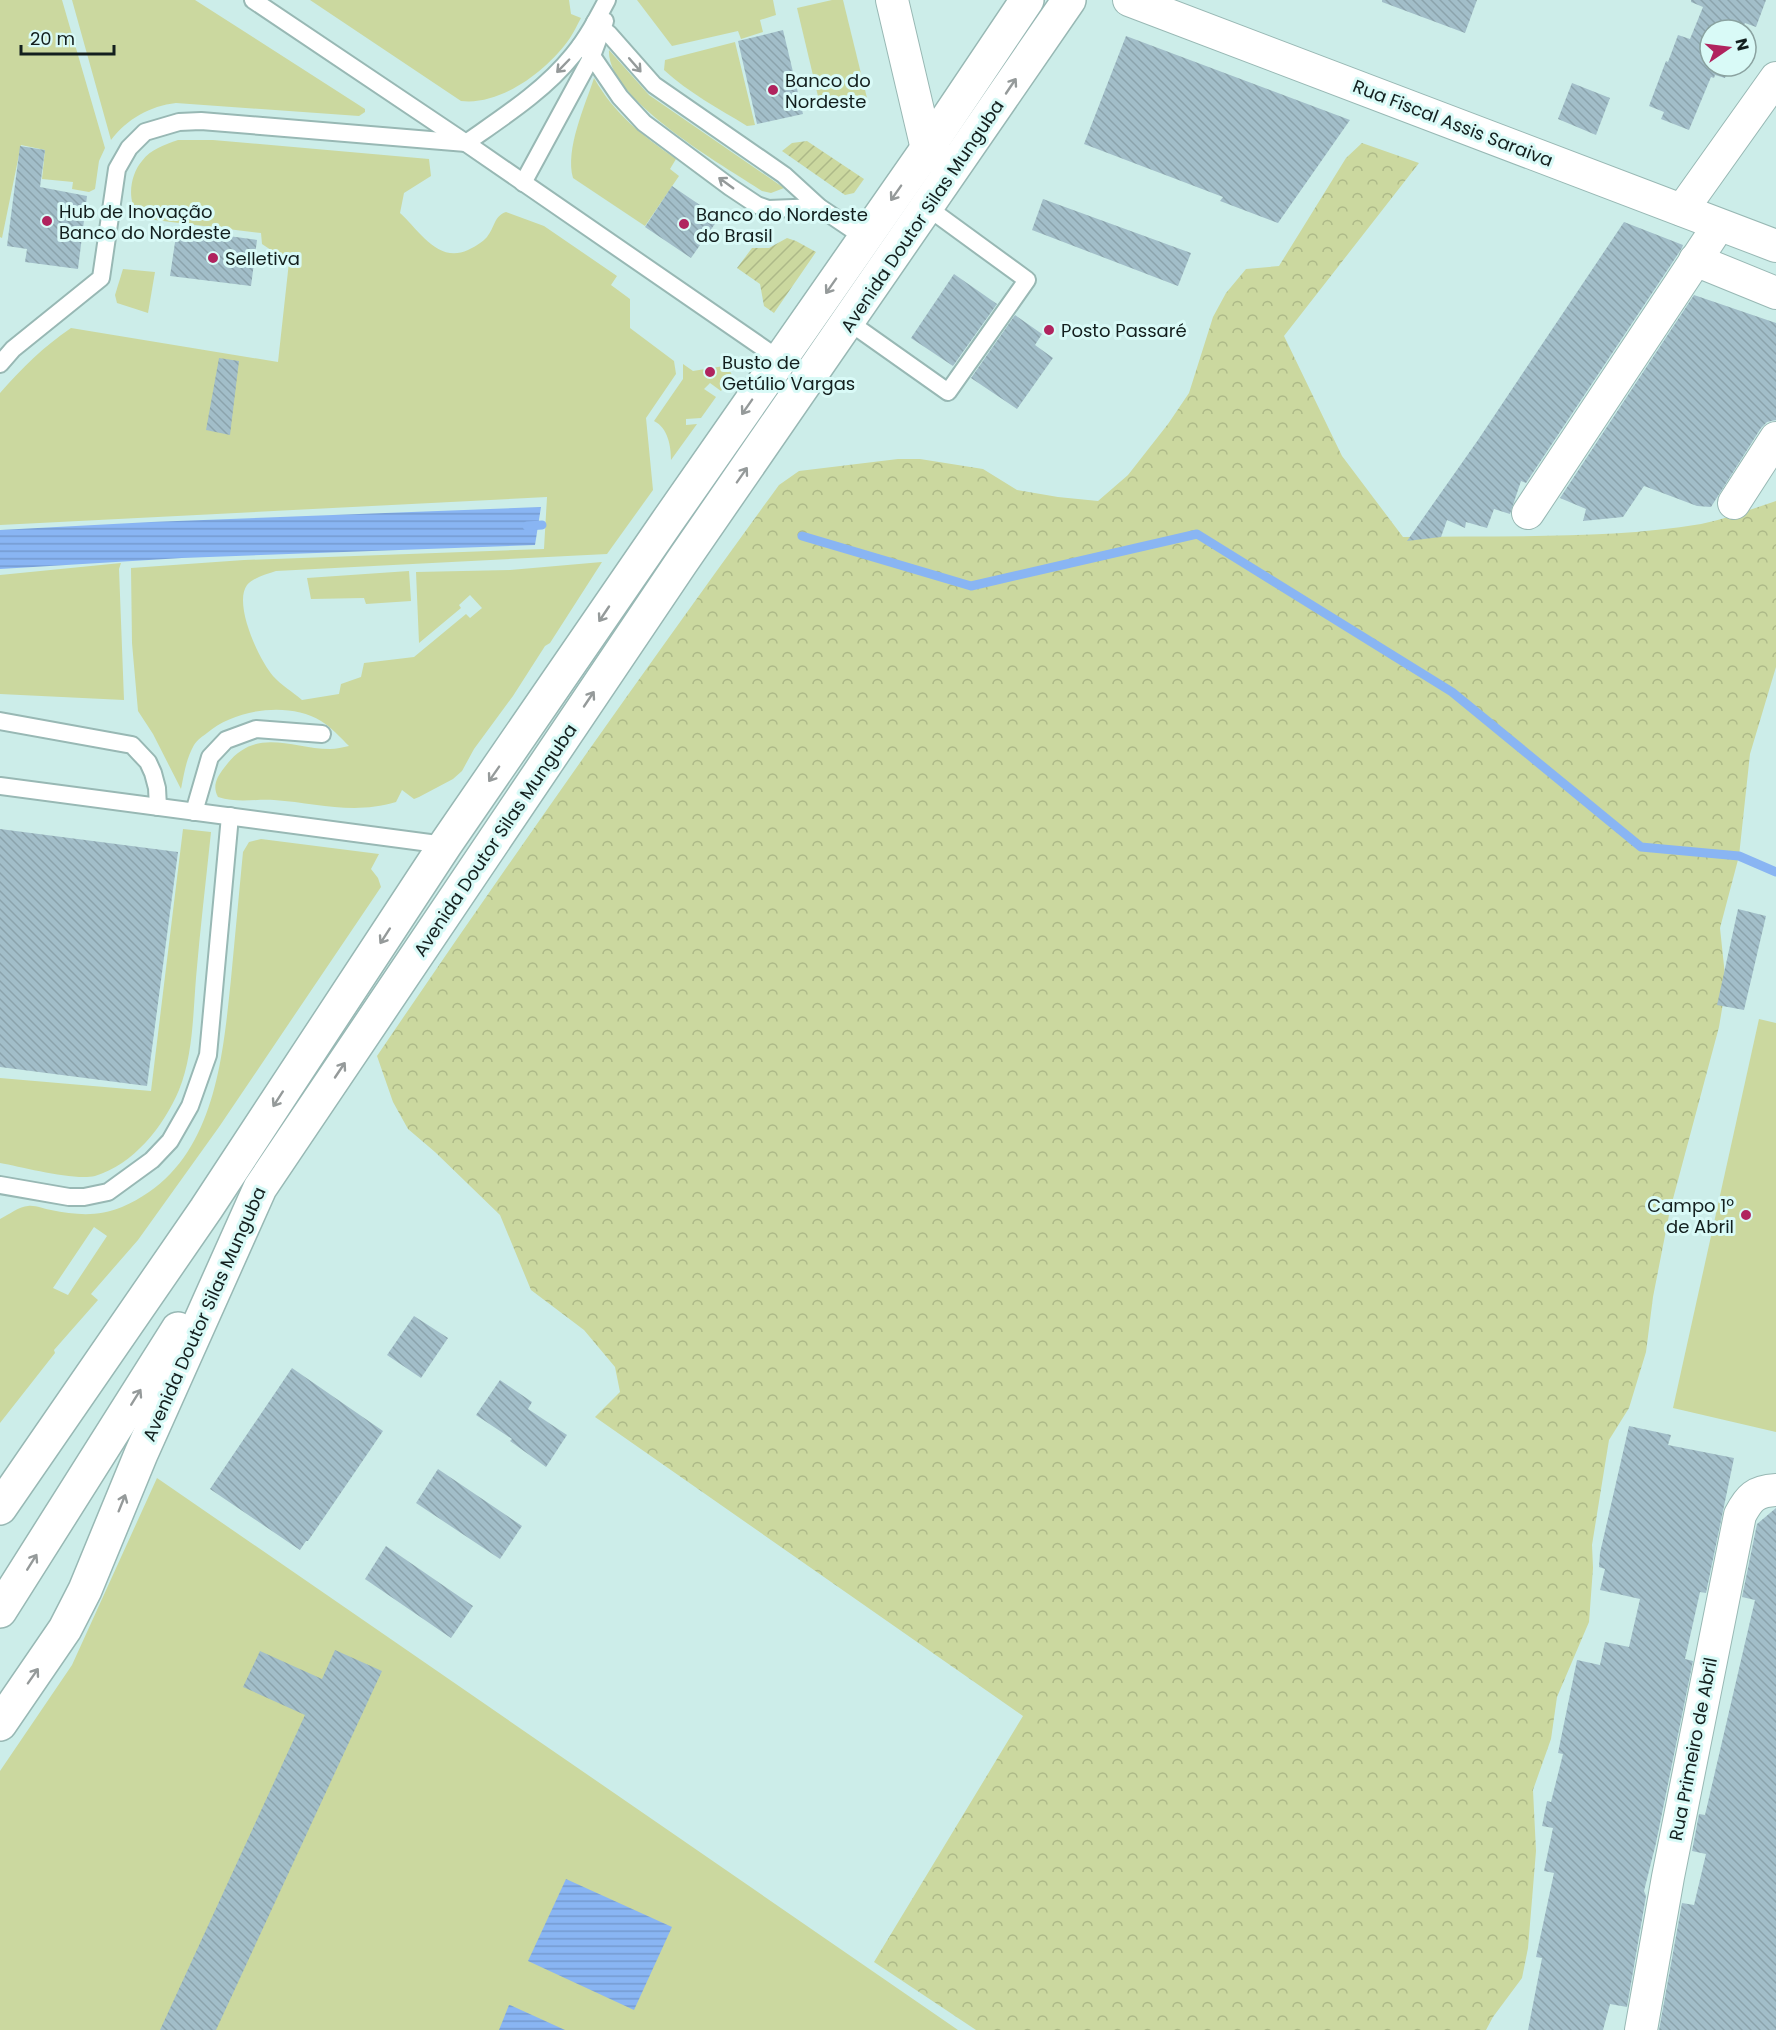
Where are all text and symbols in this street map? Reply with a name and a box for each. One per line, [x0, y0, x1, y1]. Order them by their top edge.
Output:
scale bar [21, 18, 114, 56]
north arrow [1698, 18, 1758, 78]
text: 20 m [30, 26, 75, 51]
text: N [1729, 36, 1755, 53]
one-way arrow [628, 57, 642, 72]
one-way arrow [556, 58, 570, 73]
place label: Banco do Nordeste [785, 68, 871, 114]
street label: Rua Fiscal Assis Saraiva [1349, 73, 1557, 173]
one-way arrow [1005, 78, 1017, 94]
marker: Banco do Nordeste [766, 83, 780, 97]
street label: Avenida Doutor Silas Munguba [834, 95, 1010, 337]
one-way arrow [718, 177, 734, 190]
one-way arrow [890, 185, 902, 201]
place label: Hub de Inovação Banco do Nordeste [59, 199, 231, 245]
place label: Banco do Nordeste do Brasil [696, 202, 868, 248]
marker: Hub de Inovação Banco do Nordeste [40, 214, 54, 228]
marker: Banco do Nordeste do Brasil [677, 217, 691, 231]
place label: Selletiva [225, 246, 300, 271]
marker: Selletiva [206, 251, 220, 265]
one-way arrow [825, 278, 837, 294]
place label: Posto Passaré [1061, 318, 1187, 343]
marker: Posto Passaré [1042, 323, 1056, 337]
place label: Busto de Getúlio Vargas [722, 350, 855, 396]
marker: Busto de Getúlio Vargas [703, 365, 717, 379]
one-way arrow [741, 399, 753, 415]
one-way arrow [736, 467, 748, 483]
one-way arrow [598, 605, 611, 622]
one-way arrow [583, 692, 595, 708]
street label: Avenida Doutor Silas Munguba [407, 719, 583, 961]
one-way arrow [488, 766, 500, 782]
one-way arrow [379, 927, 391, 944]
one-way arrow [334, 1062, 346, 1079]
one-way arrow [272, 1090, 284, 1107]
street label: Avenida Doutor Silas Munguba [136, 1183, 272, 1445]
place label: Campo 1º de Abril [1647, 1193, 1734, 1239]
marker: Campo 1º de Abril [1739, 1208, 1753, 1222]
one-way arrow [130, 1389, 142, 1406]
one-way arrow [117, 1494, 128, 1512]
one-way arrow [26, 1554, 38, 1571]
street label: Rua Primeiro de Abril [1663, 1655, 1723, 1843]
one-way arrow [27, 1668, 39, 1684]

